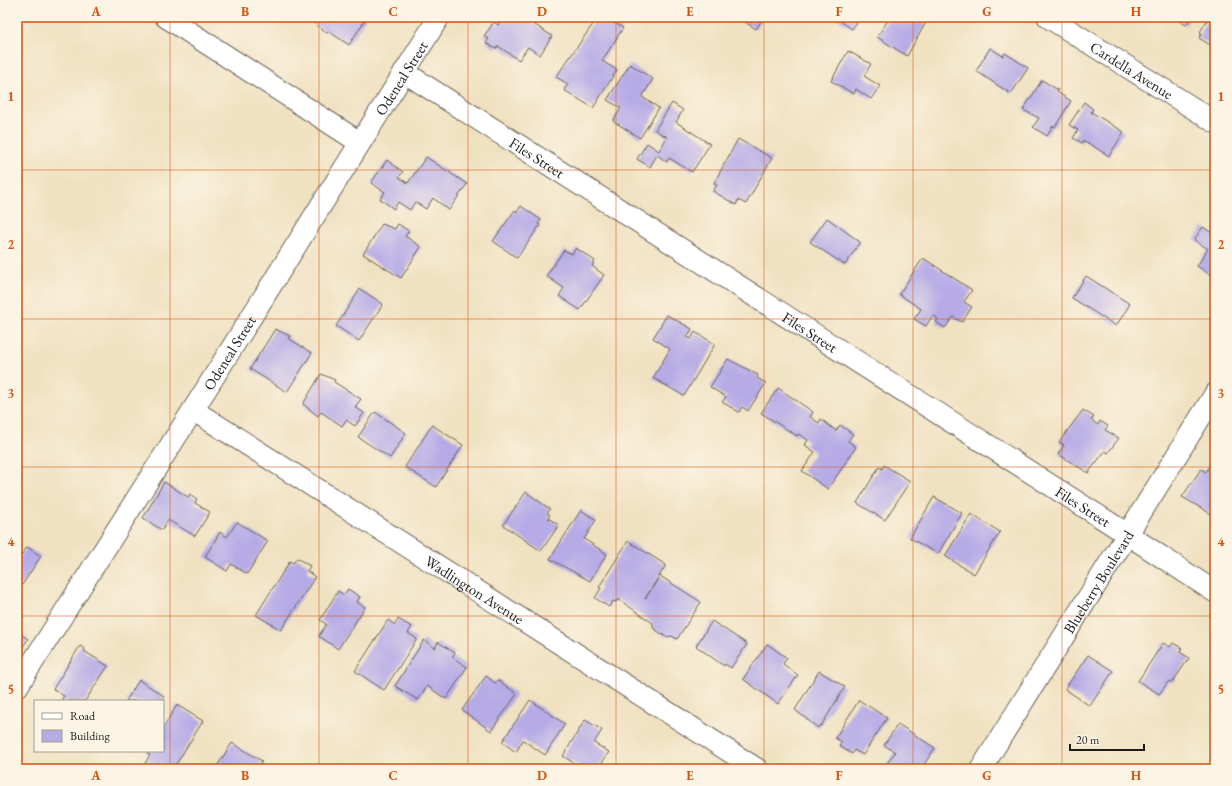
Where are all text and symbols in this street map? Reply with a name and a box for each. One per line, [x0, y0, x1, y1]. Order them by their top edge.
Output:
text: A [90, 3, 101, 20]
text: B [241, 3, 249, 20]
text: C [388, 3, 398, 20]
text: D [537, 3, 547, 20]
text: E [686, 3, 694, 20]
text: F [835, 3, 843, 20]
text: G [982, 3, 992, 20]
text: H [1131, 3, 1142, 20]
street label: Odeneal Street [370, 37, 431, 119]
street label: Cardella Avenue [1087, 37, 1177, 103]
text: 1 [8, 88, 15, 105]
text: 1 [1218, 88, 1225, 105]
street label: Files Street [506, 132, 568, 182]
text: 2 [8, 236, 15, 253]
text: 2 [1218, 236, 1225, 253]
street label: Files Street [779, 307, 842, 356]
street label: Odeneal Street [199, 312, 260, 393]
text: 3 [8, 385, 15, 402]
text: 3 [1218, 385, 1225, 402]
street label: Files Street [1052, 481, 1115, 531]
street label: Blueberry Boulevard [1059, 526, 1138, 637]
text: 4 [8, 533, 15, 550]
text: 4 [1218, 533, 1225, 550]
street label: Wadlington Avenue [422, 551, 528, 628]
text: 5 [8, 681, 14, 698]
text: 5 [1218, 681, 1224, 698]
legend [34, 700, 164, 752]
text: Road [70, 708, 96, 724]
scale bar [1070, 726, 1144, 752]
text: Building [70, 728, 111, 744]
text: 20 m [1076, 732, 1100, 748]
text: A [90, 767, 101, 784]
text: B [241, 767, 249, 784]
text: C [388, 767, 398, 784]
text: D [537, 767, 547, 784]
text: E [686, 767, 694, 784]
text: F [835, 767, 843, 784]
text: G [982, 767, 992, 784]
text: H [1131, 767, 1142, 784]

